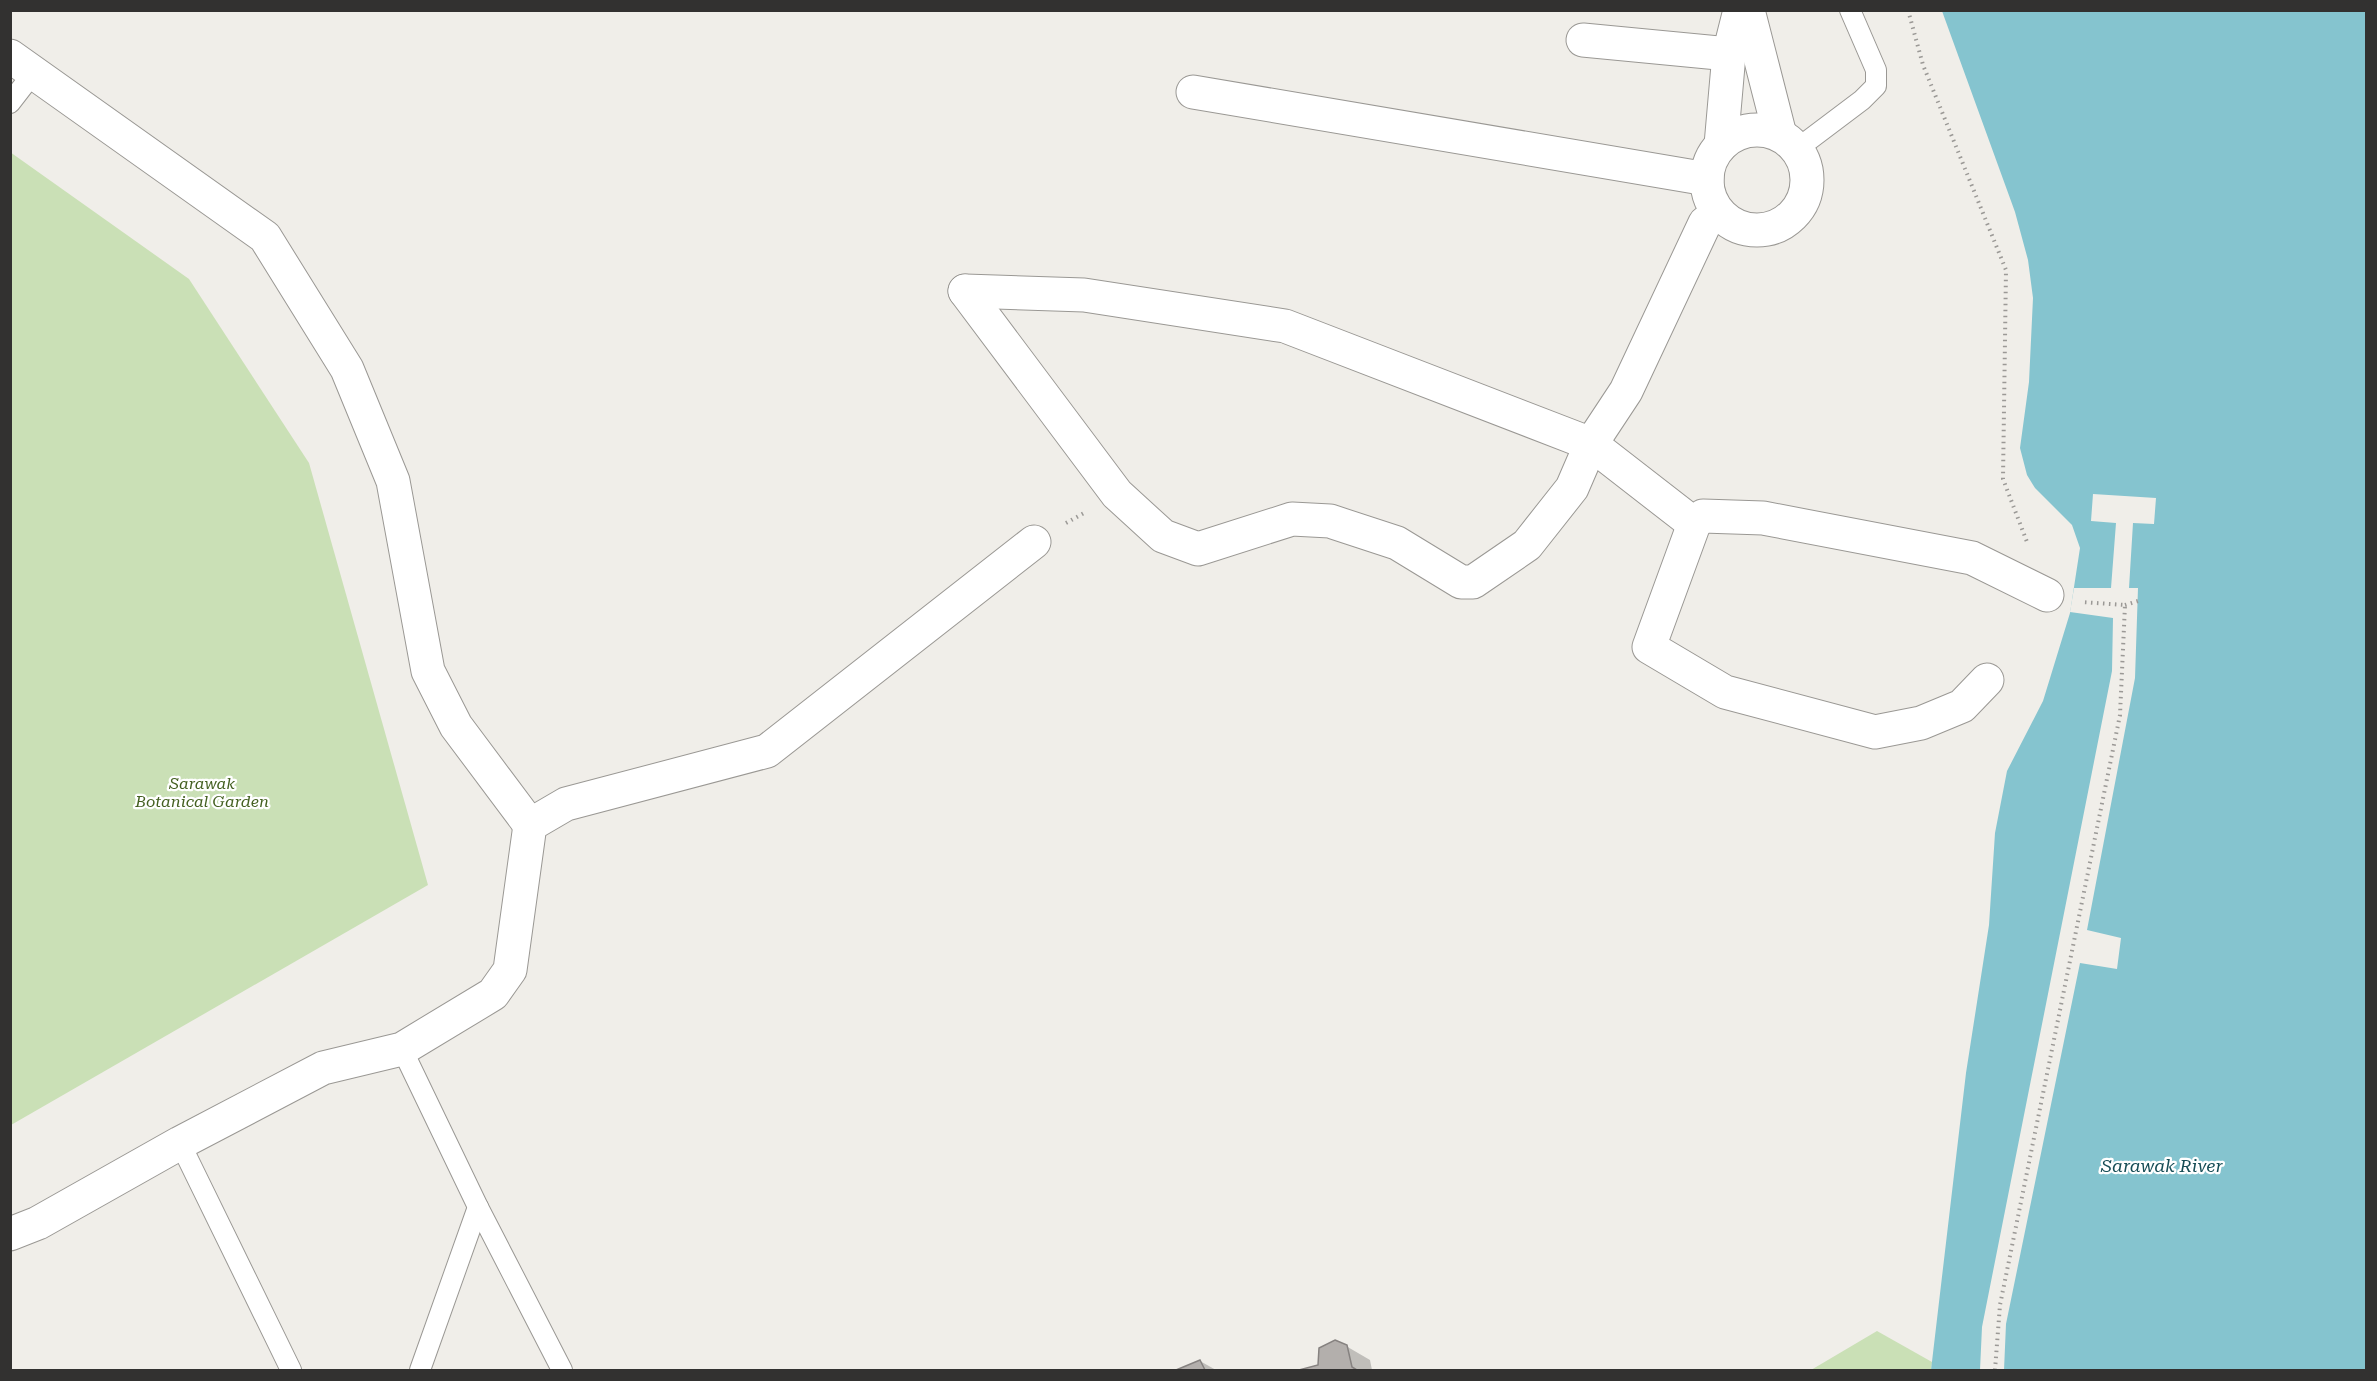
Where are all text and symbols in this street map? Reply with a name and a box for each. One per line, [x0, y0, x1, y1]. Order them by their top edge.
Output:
park label: Sarawak Botanical Garden [134, 774, 269, 811]
water label: Sarawak River [2100, 1155, 2223, 1176]

